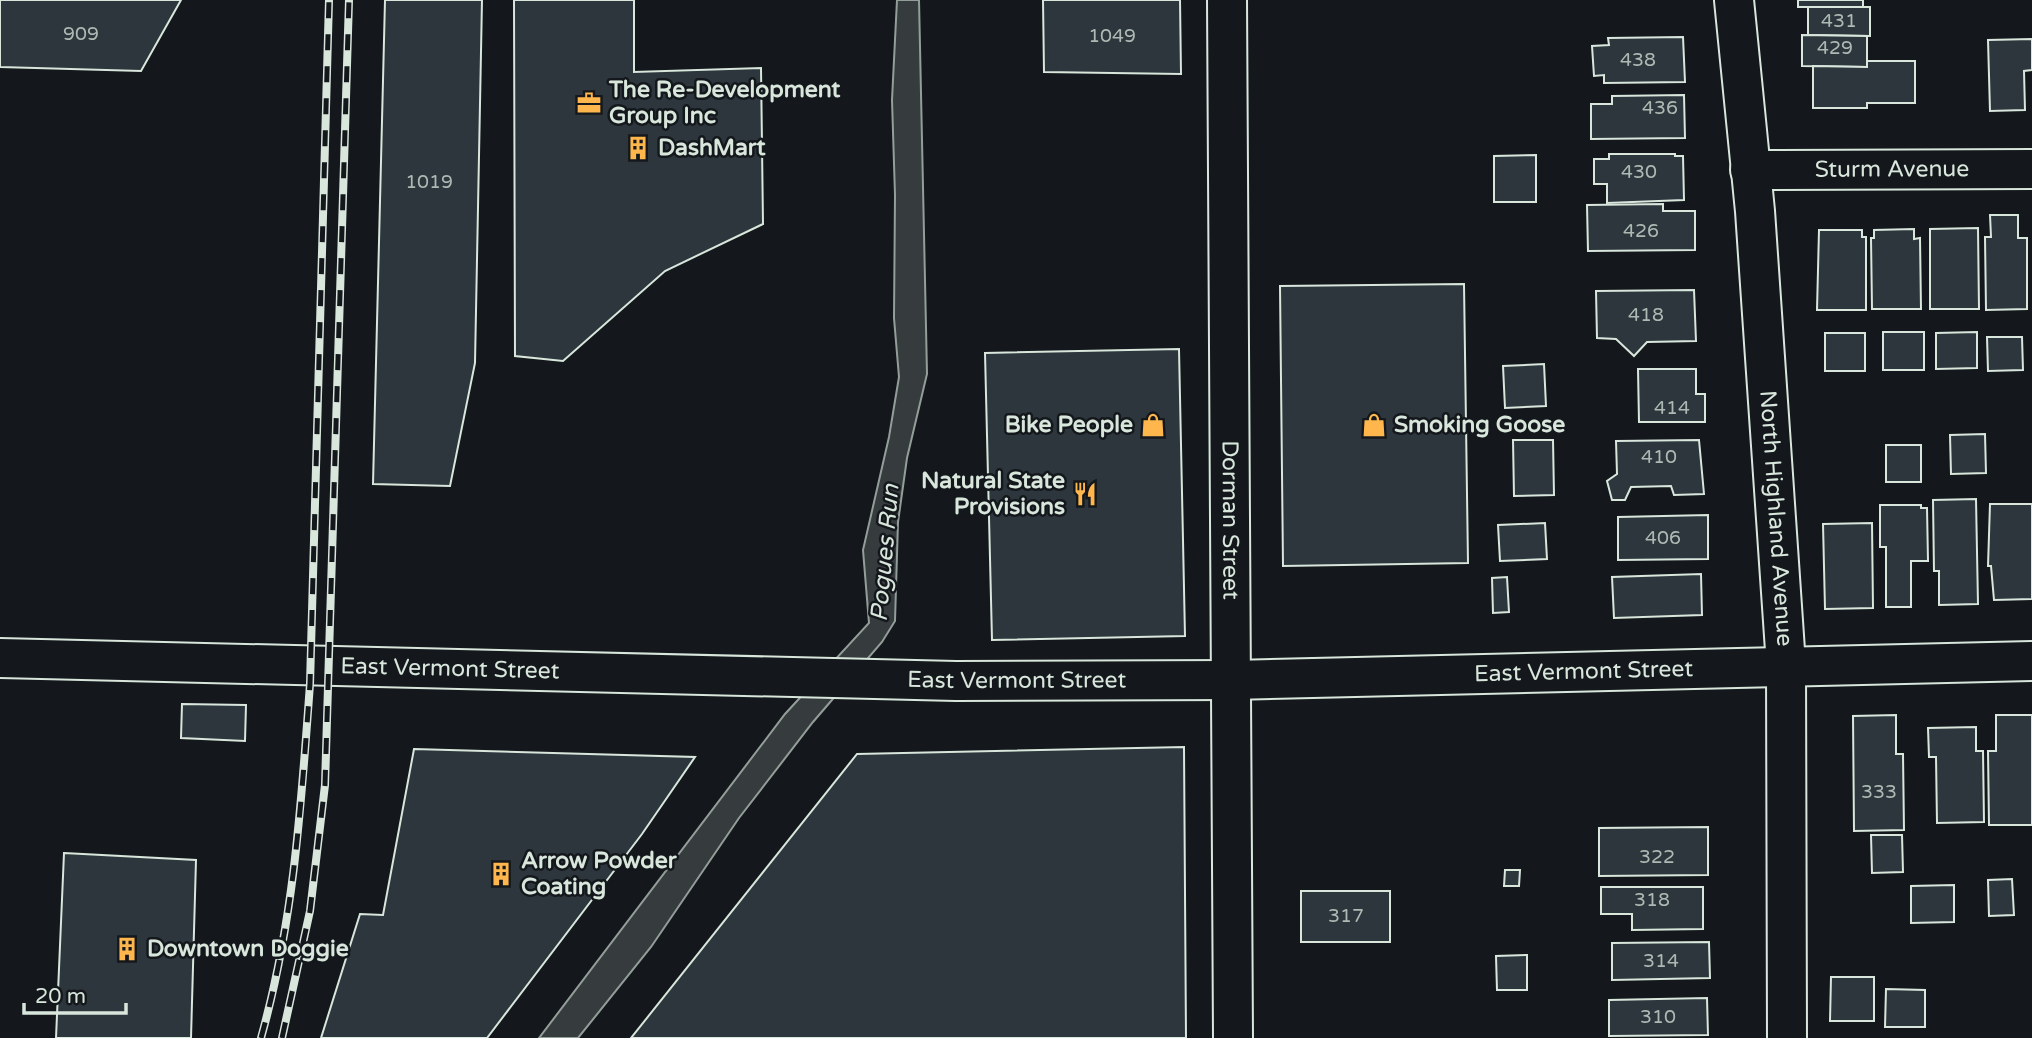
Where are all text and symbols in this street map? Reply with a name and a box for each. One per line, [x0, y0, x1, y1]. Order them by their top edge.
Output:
house number: 431 [1821, 10, 1857, 32]
house number: 909 [63, 23, 99, 45]
house number: 1049 [1088, 25, 1136, 47]
house number: 429 [1817, 37, 1853, 59]
house number: 438 [1620, 49, 1656, 71]
place label: The Re-Development Group Inc [608, 76, 841, 130]
office icon: The Re-Development Group Inc [575, 89, 603, 117]
house number: 436 [1642, 97, 1678, 119]
building icon: DashMart [624, 134, 652, 162]
place label: DashMart [658, 134, 766, 162]
street label: Sturm Avenue [1815, 155, 1969, 184]
house number: 430 [1621, 161, 1657, 183]
house number: 1019 [405, 171, 453, 193]
house number: 426 [1623, 220, 1659, 242]
house number: 418 [1628, 304, 1664, 326]
street label: North Highland Avenue [1753, 389, 1799, 647]
house number: 414 [1654, 397, 1690, 419]
place label: Bike People [1005, 411, 1133, 439]
shop icon: Bike People [1139, 411, 1167, 439]
shop icon: Smoking Goose [1360, 411, 1388, 439]
place label: Smoking Goose [1394, 411, 1565, 439]
street label: Dorman Street [1216, 440, 1244, 600]
house number: 410 [1641, 446, 1677, 468]
place label: Natural State Provisions [921, 467, 1065, 521]
restaurant icon: Natural State Provisions [1071, 480, 1099, 508]
water label: Pogues Run [865, 482, 906, 623]
house number: 406 [1645, 527, 1681, 549]
street label: East Vermont Street [340, 652, 560, 685]
street label: East Vermont Street [1474, 655, 1694, 688]
street label: East Vermont Street [907, 666, 1127, 695]
house number: 333 [1861, 781, 1897, 803]
house number: 322 [1639, 846, 1675, 868]
place label: Arrow Powder Coating [521, 847, 678, 901]
building icon: Arrow Powder Coating [487, 860, 515, 888]
house number: 318 [1634, 889, 1670, 911]
house number: 317 [1328, 905, 1364, 927]
building icon: Downtown Doggie [113, 935, 141, 963]
place label: Downtown Doggie [147, 935, 349, 963]
house number: 314 [1643, 950, 1679, 972]
scale bar [24, 972, 126, 1016]
text: 20 m [35, 984, 86, 1009]
house number: 310 [1640, 1006, 1676, 1028]

